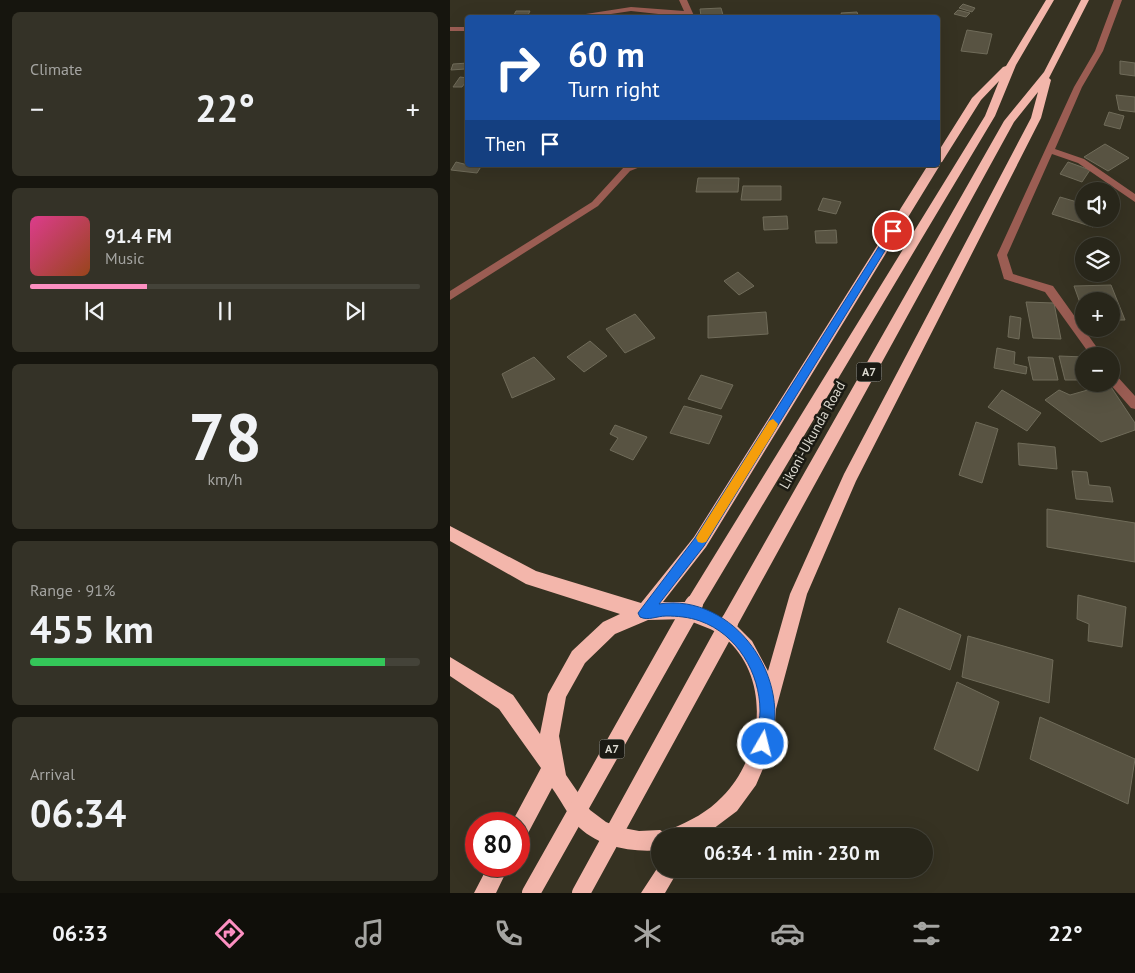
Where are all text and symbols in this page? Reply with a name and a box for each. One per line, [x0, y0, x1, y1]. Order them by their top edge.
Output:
text: 60 m [568, 31, 645, 77]
icon: right [485, 35, 550, 100]
text: Climate [30, 59, 82, 79]
text: Turn right [568, 75, 660, 103]
text: 22° [195, 83, 255, 132]
text: − [30, 90, 44, 127]
text: + [406, 90, 420, 127]
icon: arrive [536, 130, 564, 158]
text: Then [485, 132, 526, 156]
map controls [1075, 182, 1120, 392]
button: sound [1075, 182, 1120, 227]
pin [872, 210, 914, 252]
icon: arrive [879, 217, 907, 245]
text: 91.4 FM [105, 224, 172, 248]
button: layers [1075, 237, 1120, 282]
text: Music [105, 248, 145, 268]
button: + [1075, 292, 1120, 337]
icon: previous [81, 297, 109, 325]
icon: pause [211, 297, 239, 325]
icon: next [341, 297, 369, 325]
button: − [1075, 347, 1120, 392]
road number: A7 [856, 362, 882, 382]
street label: Likoni-Ukunda Road [775, 378, 849, 492]
text: 78 [188, 394, 262, 478]
text: km/h [207, 469, 243, 489]
text: Range · 91% [30, 580, 115, 600]
text: 455 km [30, 604, 154, 653]
position arrow [736, 717, 788, 769]
road number: A7 [600, 740, 624, 759]
text: Arrival [30, 764, 75, 784]
text: 06:34 [30, 788, 126, 837]
speed limit sign: 80 [465, 812, 530, 877]
text: 06:34 · 1 min · 230 m [704, 841, 880, 865]
icon: directions [212, 916, 247, 951]
icon: music [352, 916, 387, 951]
icon: phone [491, 916, 526, 951]
icon: climate [630, 916, 665, 951]
icon: car [770, 916, 805, 951]
icon: filters [909, 916, 944, 951]
text: 06:33 [52, 919, 108, 947]
text: 22° [1048, 919, 1083, 947]

